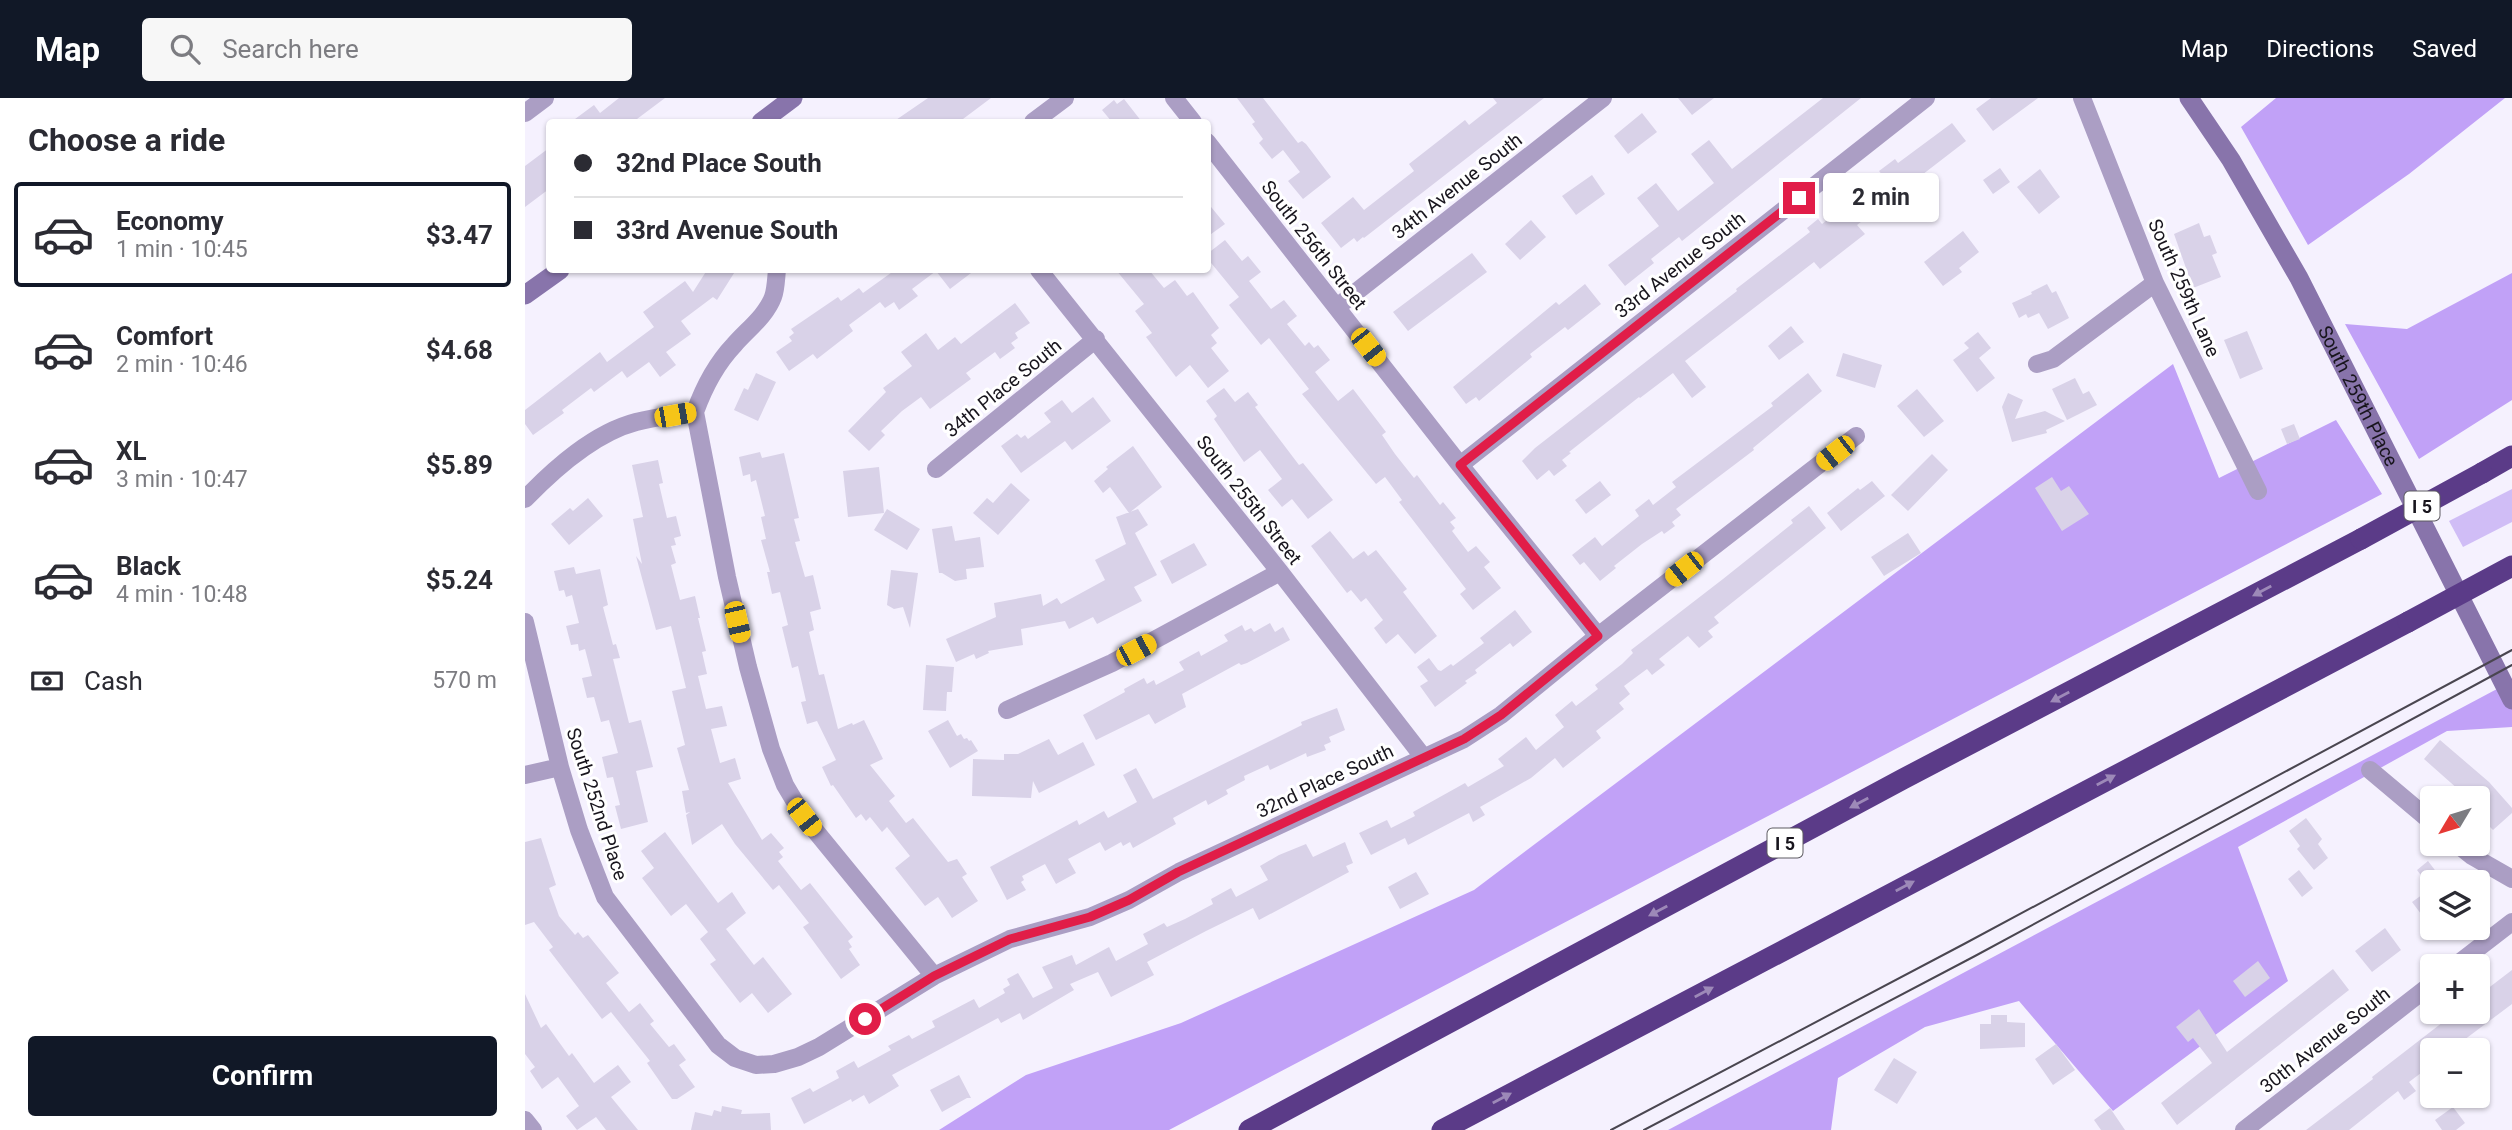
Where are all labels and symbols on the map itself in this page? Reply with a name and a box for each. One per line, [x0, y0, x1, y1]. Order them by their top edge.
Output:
street label: 34th Avenue South [1387, 128, 1527, 244]
callout: 2 min [1823, 174, 1939, 222]
street label: South 256th Street [1256, 176, 1372, 314]
route end [1783, 182, 1815, 214]
street label: 33rd Avenue South [1610, 207, 1750, 323]
street label: South 259th Lane [2143, 215, 2225, 361]
street label: South 259th Place [2313, 322, 2404, 470]
car [1347, 324, 1390, 370]
street label: 34th Place South [940, 334, 1066, 442]
car [653, 401, 698, 429]
street label: South 255th Street [1191, 431, 1307, 569]
car [1812, 432, 1859, 474]
road number: I 5 [2405, 492, 2439, 520]
car [1661, 548, 1708, 590]
one-way arrow [2251, 585, 2271, 597]
car [723, 599, 752, 645]
car [1113, 631, 1160, 669]
one-way arrow [2050, 691, 2070, 703]
street label: South 252nd Place [562, 725, 632, 883]
street label: 32nd Place South [1253, 739, 1397, 823]
one-way arrow [2097, 775, 2117, 787]
north arrow [2420, 786, 2490, 856]
car [783, 794, 826, 840]
one-way arrow [1849, 797, 1869, 809]
road number: I 5 [1767, 828, 1803, 858]
one-way arrow [1895, 881, 1915, 892]
one-way arrow [1648, 904, 1668, 916]
street label: 30th Avenue South [2255, 982, 2395, 1098]
one-way arrow [1694, 986, 1714, 998]
route start [849, 1003, 881, 1035]
one-way arrow [1493, 1092, 1512, 1104]

